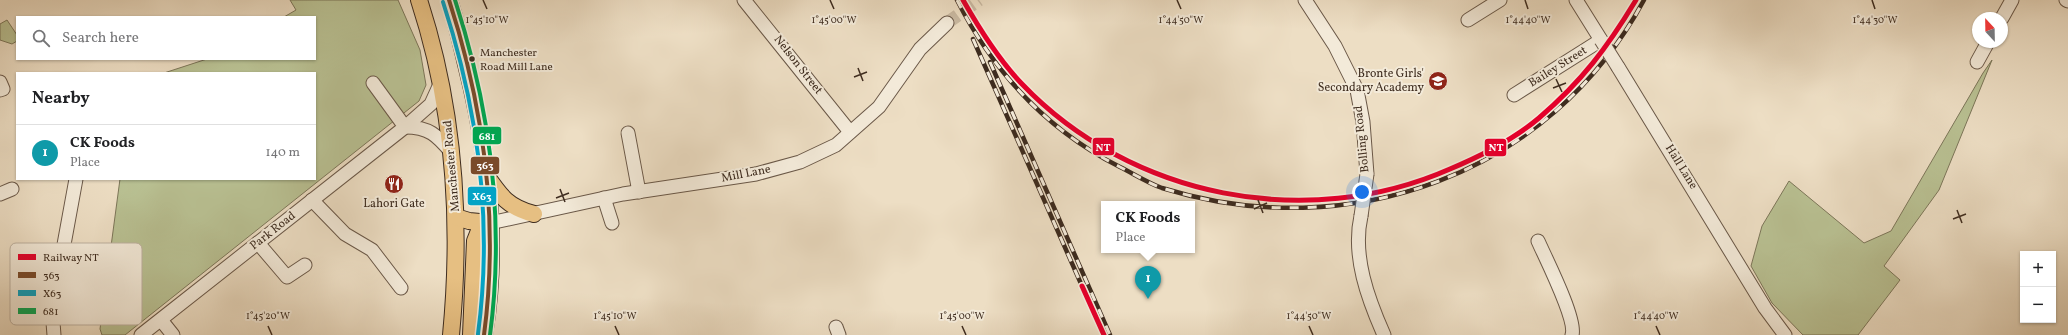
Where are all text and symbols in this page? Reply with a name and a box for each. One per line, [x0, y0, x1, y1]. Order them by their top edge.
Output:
north arrow [1972, 12, 2008, 48]
text: 1°45'10"W [466, 13, 508, 27]
text: 1°45'00"W [811, 13, 857, 27]
text: 1°44'50"W [1159, 13, 1203, 27]
text: 1°44'40"W [1505, 13, 1551, 27]
text: 1°44'30"W [1852, 13, 1898, 27]
search box [16, 16, 316, 60]
icon: search [30, 27, 52, 49]
text: Search here [62, 28, 139, 49]
street label: Nelson Street [770, 32, 826, 98]
street label: Bailey Street [1526, 43, 1590, 91]
place label: Manchester Road Mill Lane [480, 46, 553, 75]
marker: Manchester Road Mill Lane [467, 54, 477, 64]
place label: Bronte Girls' Secondary Academy [1318, 66, 1425, 96]
school or university icon: Bronte Girls' Secondary Academy [1427, 70, 1449, 92]
text: Nearby [32, 87, 90, 110]
street label: Bolling Road [1351, 104, 1373, 173]
street label: Manchester Road [440, 119, 464, 212]
line badge: 681 [472, 126, 502, 145]
text: 681 [479, 130, 495, 145]
text: CK Foods [70, 133, 135, 154]
line badge: NT [1092, 137, 1115, 156]
line badge: NT [1484, 138, 1507, 157]
text: NT [1095, 141, 1111, 156]
text: NT [1488, 141, 1504, 156]
street label: Hall Lane [1661, 141, 1701, 193]
text: 1 [42, 144, 48, 162]
text: 140 m [266, 144, 300, 162]
text: Place [70, 154, 100, 172]
line badge: 363 [470, 156, 500, 175]
text: 363 [476, 159, 494, 174]
street label: Mill Lane [720, 161, 772, 187]
restaurant icon: Lahori Gate [383, 173, 405, 195]
your location [1352, 182, 1372, 202]
line badge: X63 [467, 186, 497, 206]
text: X63 [472, 190, 492, 205]
place label: Lahori Gate [363, 196, 425, 212]
popup [1101, 201, 1195, 253]
street label: Park Road [247, 208, 299, 254]
text: CK Foods [1116, 208, 1180, 229]
text: Place [1116, 229, 1145, 247]
legend [10, 243, 142, 325]
text: Railway NT [43, 251, 99, 266]
map controls [2020, 251, 2056, 323]
button: + [2020, 251, 2056, 287]
pin: 1 [1135, 266, 1161, 299]
text: 363 [43, 269, 60, 284]
text: X63 [43, 287, 62, 302]
button: − [2020, 287, 2056, 323]
text: 681 [43, 305, 58, 320]
text: 1°45'20"W [246, 309, 290, 323]
text: 1°45'10"W [594, 309, 636, 323]
text: 1°45'00"W [939, 309, 985, 323]
text: 1°44'50"W [1287, 309, 1331, 323]
text: 1°44'40"W [1633, 309, 1679, 323]

